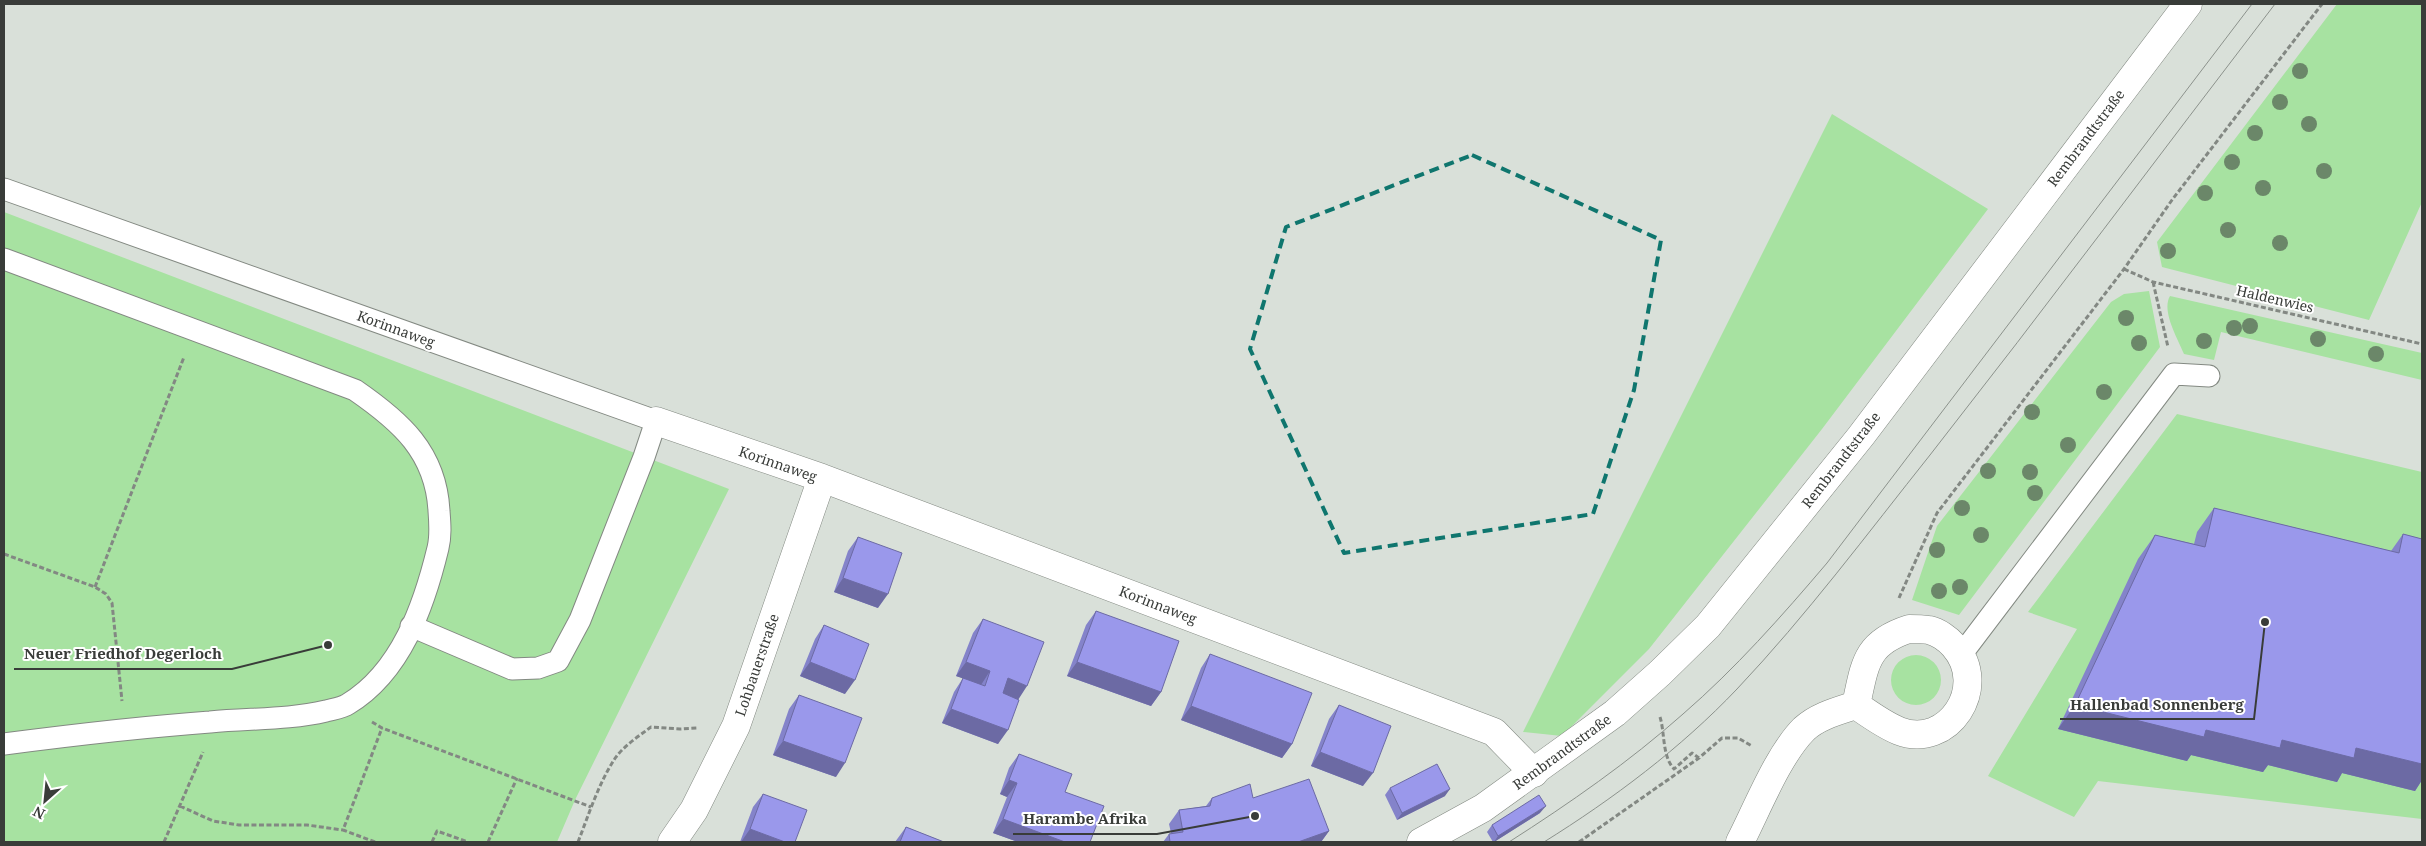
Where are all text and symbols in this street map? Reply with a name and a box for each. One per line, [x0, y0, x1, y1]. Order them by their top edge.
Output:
street label: Rembrandtstraße [2043, 85, 2128, 190]
street label: Haldenwies [2235, 280, 2316, 317]
street label: Korinnaweg [355, 306, 438, 352]
street label: Rembrandtstraße [1797, 408, 1884, 512]
street label: Korinnaweg [736, 441, 820, 486]
street label: Korinnaweg [1117, 581, 1200, 628]
street label: Lohbauerstraße [730, 611, 783, 719]
callout: Neuer Friedhof Degerloch [14, 639, 232, 669]
text: Neuer Friedhof Degerloch [24, 643, 222, 663]
callout: Hallenbad Sonnenberg [2060, 689, 2254, 719]
text: Hallenbad Sonnenberg [2070, 694, 2245, 714]
street label: Rembrandtstraße [1509, 709, 1615, 794]
north arrow [20, 776, 70, 826]
text: N [30, 802, 48, 824]
callout: Harambe Afrika [1013, 804, 1157, 834]
text: Harambe Afrika [1023, 808, 1147, 828]

